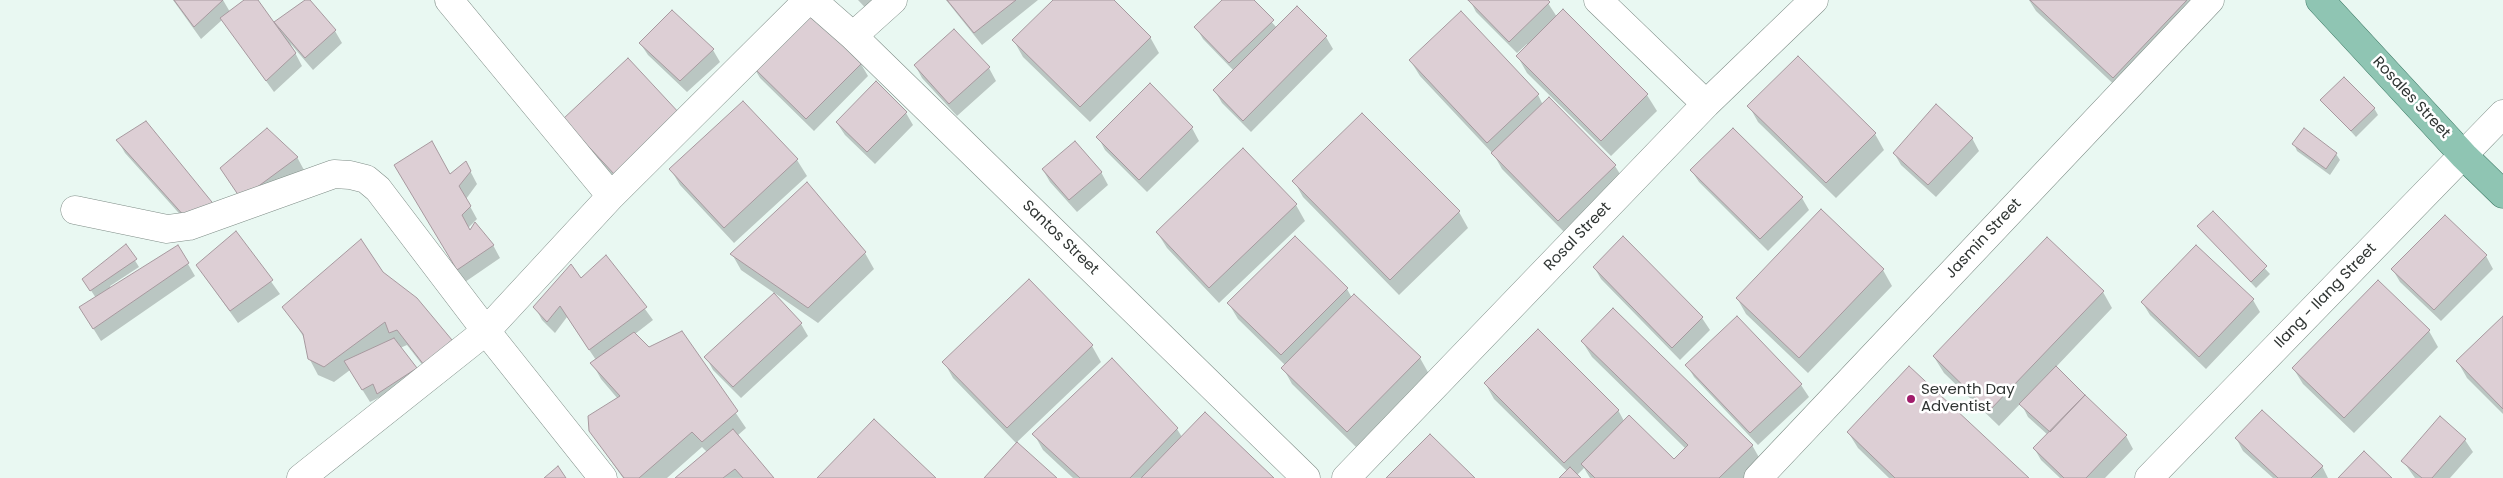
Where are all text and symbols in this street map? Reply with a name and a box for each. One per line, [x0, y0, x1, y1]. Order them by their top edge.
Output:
street label: Rosales Street [2368, 53, 2454, 143]
street label: Jasmin Street [1942, 195, 2026, 283]
street label: Santos Street [1018, 197, 1102, 279]
street label: Rosal Street [1541, 199, 1615, 275]
street label: Ilang - Ilang Street [2271, 240, 2381, 352]
place label: Seventh Day Adventist [1921, 381, 2015, 416]
marker: Seventh Day Adventist [1905, 393, 1917, 405]

